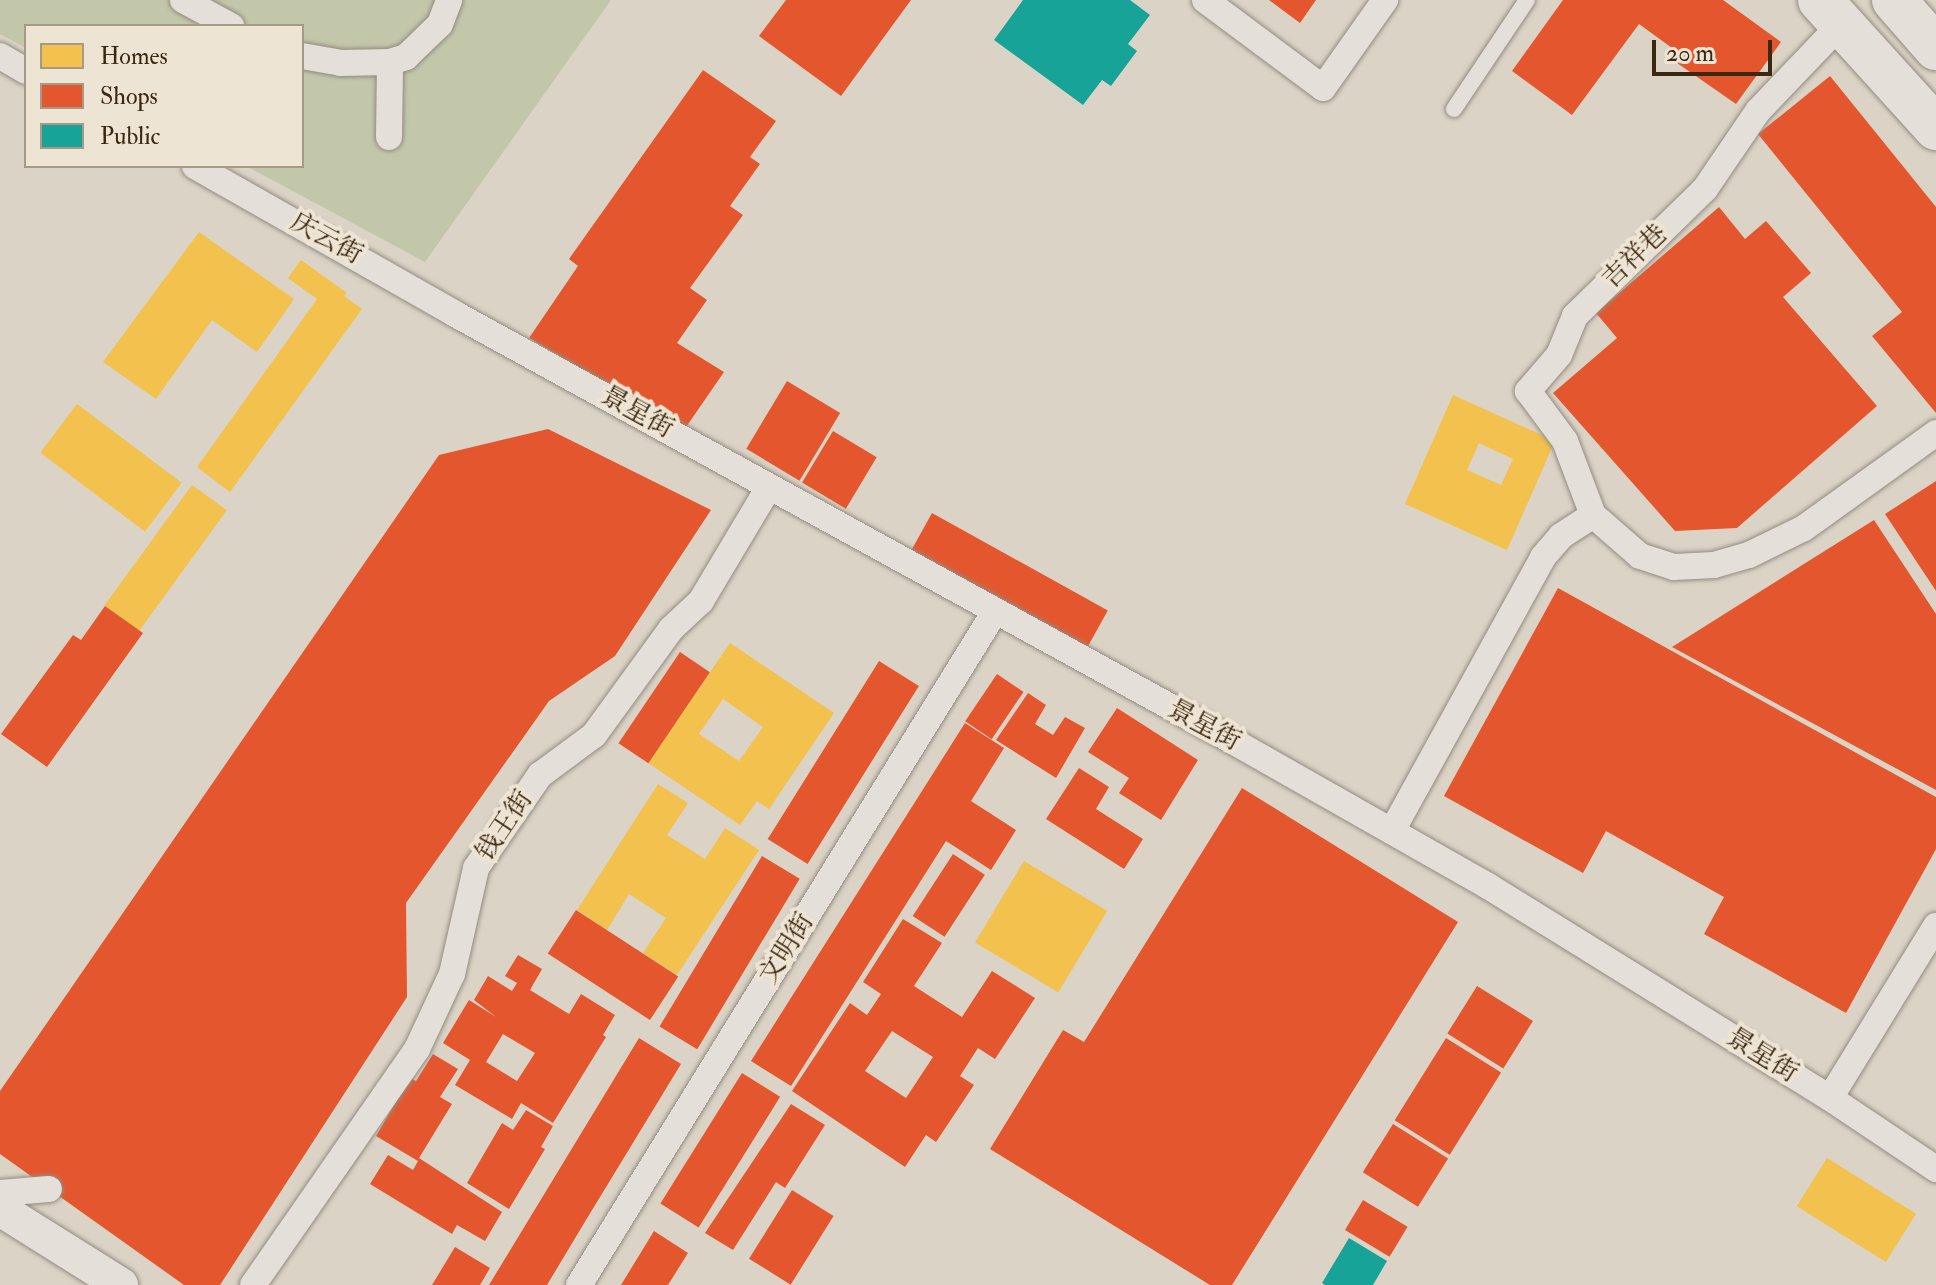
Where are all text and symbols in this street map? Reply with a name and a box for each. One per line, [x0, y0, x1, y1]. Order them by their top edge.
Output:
legend [24, 24, 304, 168]
scale bar [1656, 24, 1776, 74]
text: 20 m [1666, 38, 1714, 69]
text: Homes [100, 41, 168, 72]
text: Shops [100, 81, 158, 112]
text: Public [100, 121, 160, 152]
street label: 庆云街 [284, 206, 368, 272]
street label: 吉祥巷 [1596, 219, 1674, 295]
street label: 景星街 [595, 380, 679, 446]
street label: 景星街 [1162, 694, 1246, 758]
street label: 钱王街 [470, 785, 540, 867]
street label: 文明街 [753, 908, 821, 990]
street label: 景星街 [1721, 1022, 1803, 1090]

